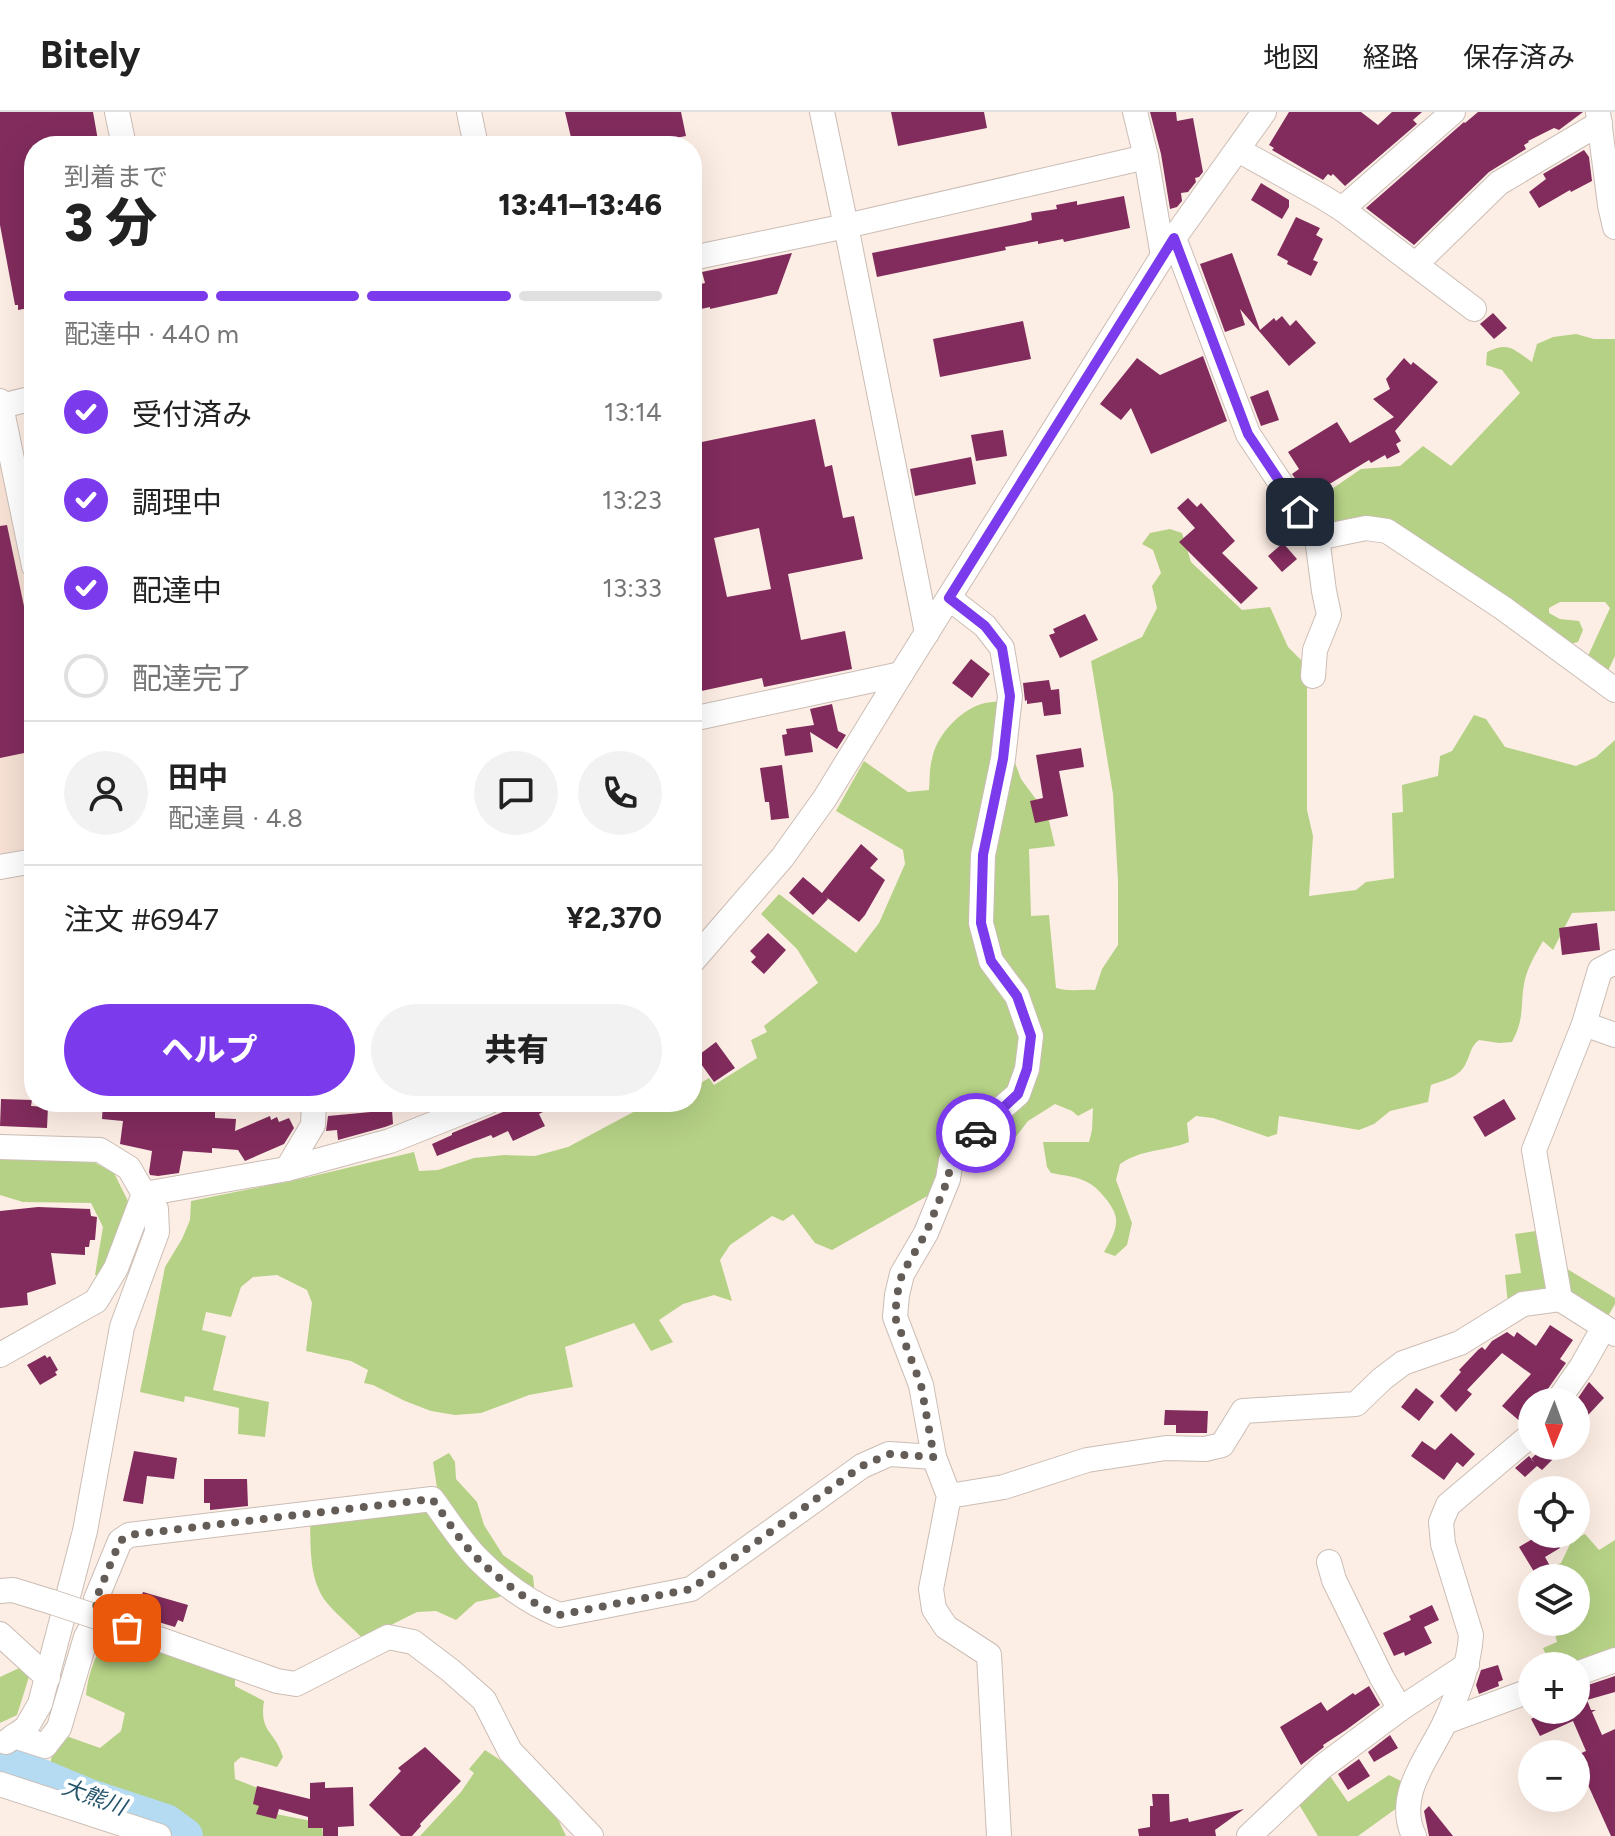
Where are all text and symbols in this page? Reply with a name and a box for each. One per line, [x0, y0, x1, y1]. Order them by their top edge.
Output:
text: Bitely [40, 32, 140, 78]
text: 地図 [1263, 40, 1319, 74]
text: 経路 [1363, 40, 1419, 74]
text: 保存済み [1463, 40, 1575, 74]
text: 到着まで [64, 161, 168, 193]
text: 13:41–13:46 [498, 186, 662, 223]
text: 3 分 [64, 192, 157, 254]
text: 配達中 · 440 m [64, 318, 239, 350]
icon: check [64, 390, 108, 434]
text: 受付済み [132, 396, 252, 433]
text: 13:14 [604, 396, 662, 428]
icon: check [64, 478, 108, 522]
pin [1266, 478, 1334, 546]
text: 調理中 [132, 484, 222, 521]
text: 13:23 [602, 484, 662, 516]
icon: home [1278, 490, 1322, 534]
icon: check [64, 566, 108, 610]
text: 配達中 [132, 572, 222, 609]
text: 13:33 [602, 572, 662, 604]
text: 配達完了 [132, 660, 252, 697]
button: person [64, 751, 148, 835]
button: chat [474, 751, 558, 835]
button: phone [578, 751, 662, 835]
text: 田中 [168, 759, 228, 796]
text: 配達員 · 4.8 [168, 802, 303, 834]
text: ¥2,370 [566, 899, 662, 936]
text: 注文 #6947 [64, 901, 219, 938]
button: ヘルプ [64, 1004, 355, 1096]
button: 共有 [371, 1004, 662, 1096]
courier [936, 1093, 1016, 1173]
icon: car [954, 1111, 998, 1155]
north arrow [1518, 1388, 1590, 1460]
map controls [1518, 1388, 1590, 1812]
button: locate [1518, 1476, 1590, 1548]
button: layers [1518, 1564, 1590, 1636]
pin [93, 1594, 161, 1662]
icon: bag [105, 1606, 149, 1650]
button: + [1518, 1652, 1590, 1724]
button: − [1518, 1740, 1590, 1812]
water label: 大熊川 [58, 1773, 131, 1822]

